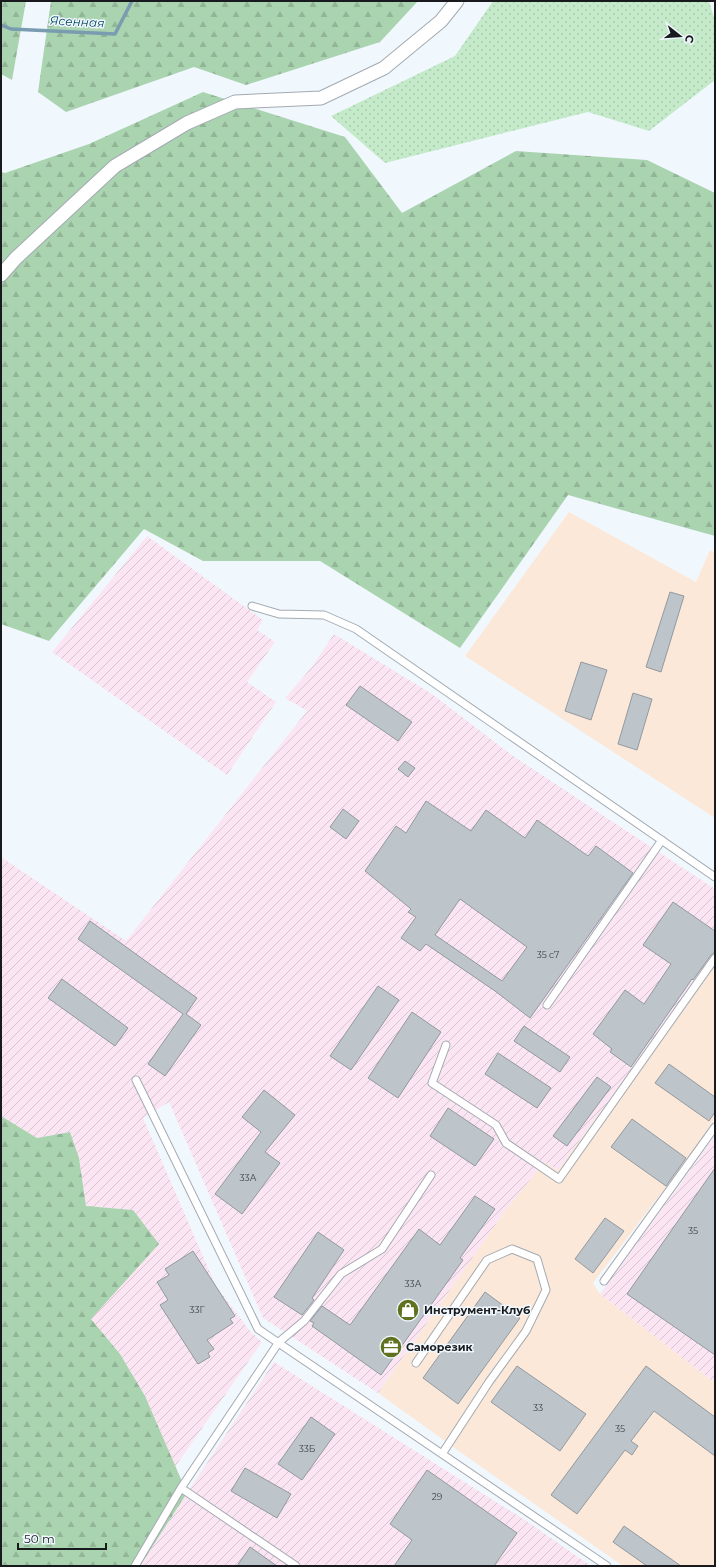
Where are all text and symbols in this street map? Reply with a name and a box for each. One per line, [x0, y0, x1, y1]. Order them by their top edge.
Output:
water label: Ясенная [49, 13, 105, 30]
north arrow [660, 16, 700, 56]
text: С [682, 33, 697, 45]
house number: 35 c7 [537, 949, 559, 960]
house number: 33А [240, 1172, 257, 1183]
house number: 35 [688, 1225, 698, 1236]
house number: 33А [405, 1278, 422, 1289]
shop icon: Инструмент-Клуб [395, 1297, 421, 1323]
place label: Инструмент-Клуб [424, 1303, 531, 1317]
house number: 33Г [189, 1304, 205, 1315]
office icon: Саморезик [378, 1334, 404, 1360]
place label: Саморезик [406, 1340, 473, 1354]
house number: 33 [533, 1402, 543, 1413]
house number: 35 [615, 1423, 625, 1434]
house number: 33Б [299, 1443, 316, 1454]
house number: 29 [432, 1491, 443, 1502]
scale bar [18, 1525, 106, 1551]
text: 50 m [24, 1531, 55, 1546]

